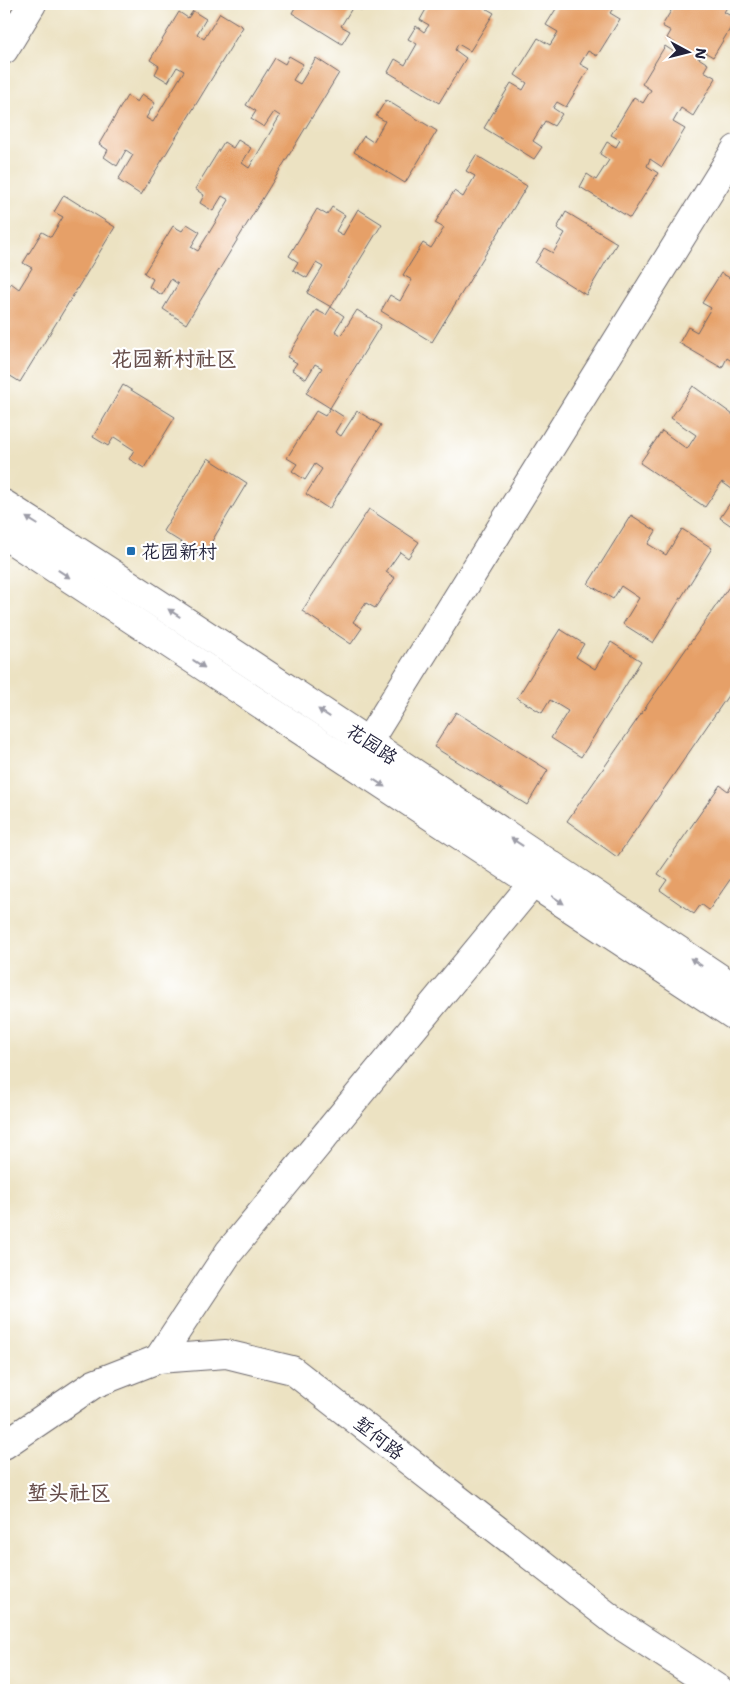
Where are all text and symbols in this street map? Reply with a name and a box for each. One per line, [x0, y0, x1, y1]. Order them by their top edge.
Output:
north arrow [662, 28, 712, 78]
text: N [691, 47, 711, 60]
district label: 花园新村社区 [111, 345, 237, 373]
one-way arrow [25, 517, 38, 526]
place label: 花园新村 [141, 539, 217, 564]
marker: 花园新村 [125, 545, 137, 557]
one-way arrow [57, 569, 71, 579]
one-way arrow [168, 609, 181, 618]
one-way arrow [192, 660, 206, 669]
one-way arrow [318, 708, 331, 717]
street label: 花园路 [341, 718, 403, 770]
one-way arrow [372, 778, 385, 787]
one-way arrow [511, 837, 524, 847]
one-way arrow [552, 896, 565, 905]
one-way arrow [689, 957, 703, 967]
street label: 堑何路 [349, 1411, 409, 1465]
district label: 堑头社区 [27, 1479, 111, 1507]

